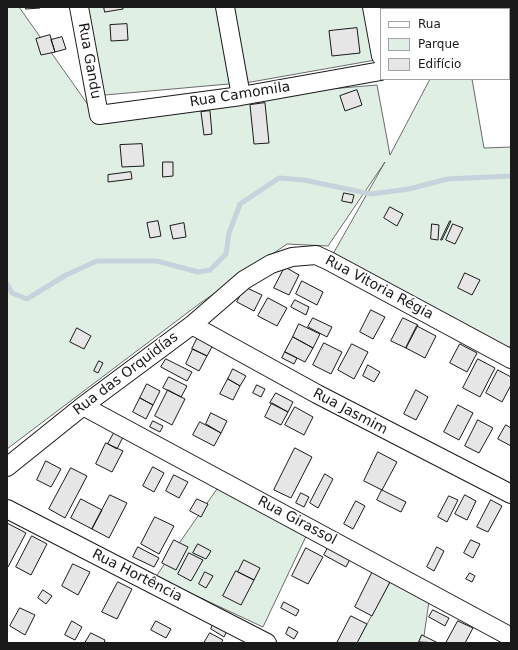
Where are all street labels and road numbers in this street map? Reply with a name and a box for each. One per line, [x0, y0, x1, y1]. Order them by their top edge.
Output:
street label: Rua Gandu [74, 22, 104, 100]
street label: Rua Camomila [189, 79, 291, 111]
street label: Rua Vitoria Régia [322, 252, 436, 324]
street label: Rua das Orquidías [70, 329, 182, 419]
street label: Rua Jasmim [310, 385, 390, 439]
street label: Rua Girassol [255, 493, 339, 549]
street label: Rua Hortência [89, 546, 185, 606]

